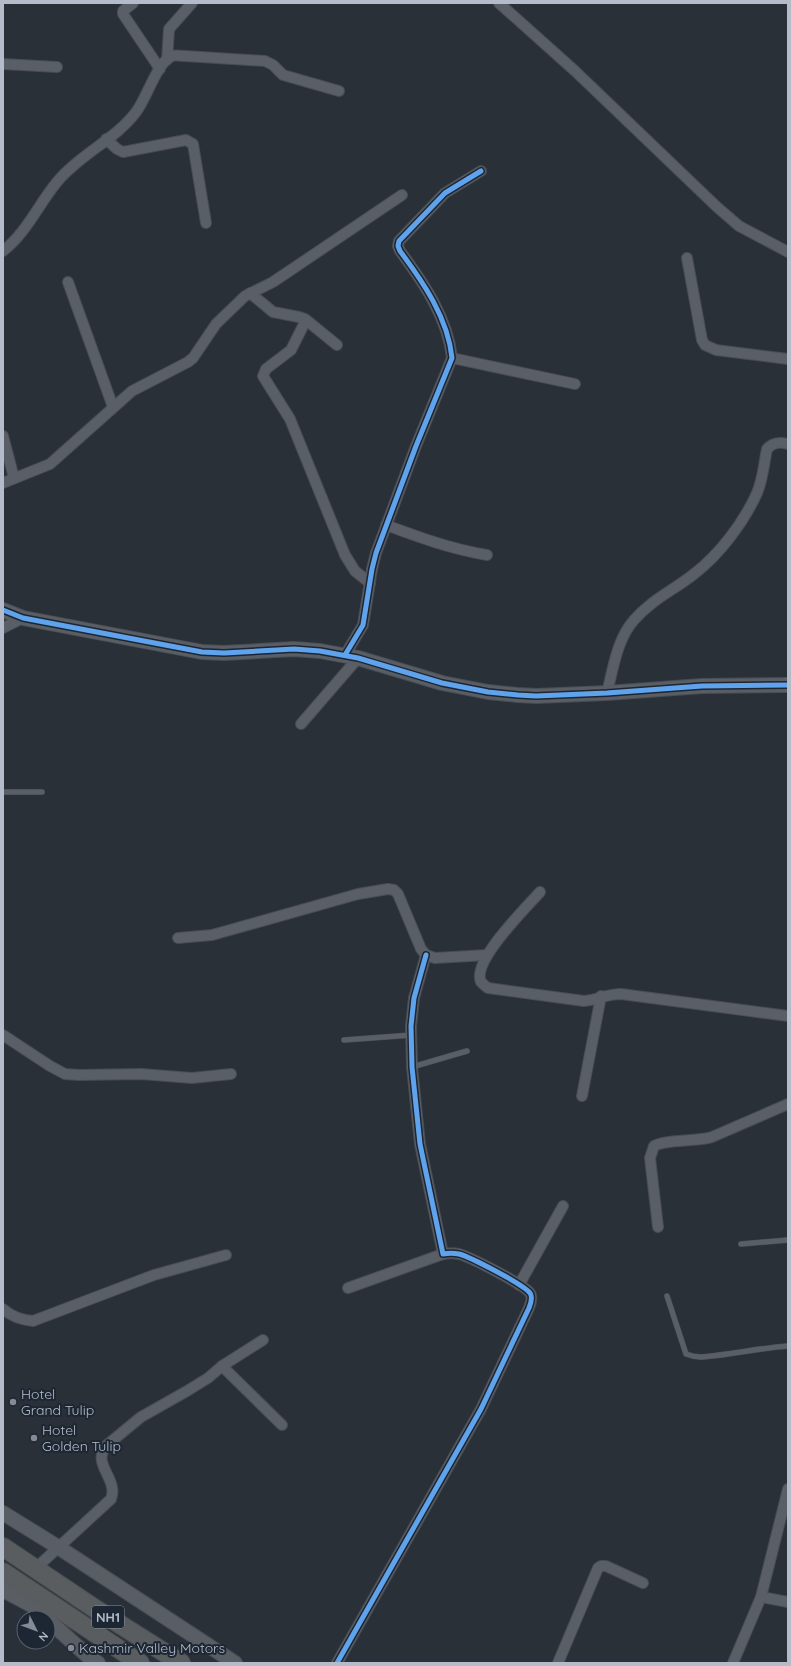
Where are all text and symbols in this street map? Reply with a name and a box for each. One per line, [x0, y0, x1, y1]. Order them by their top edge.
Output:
place label: Hotel Grand Tulip [21, 1385, 94, 1419]
marker: Hotel Grand Tulip [8, 1397, 18, 1407]
place label: Hotel Golden Tulip [42, 1421, 121, 1455]
marker: Hotel Golden Tulip [29, 1433, 39, 1443]
road number: NH1 [92, 1606, 124, 1628]
north arrow [16, 1610, 56, 1650]
text: N [36, 1629, 51, 1644]
place label: Kashmir Valley Motors [79, 1639, 225, 1657]
marker: Kashmir Valley Motors [66, 1643, 76, 1653]

